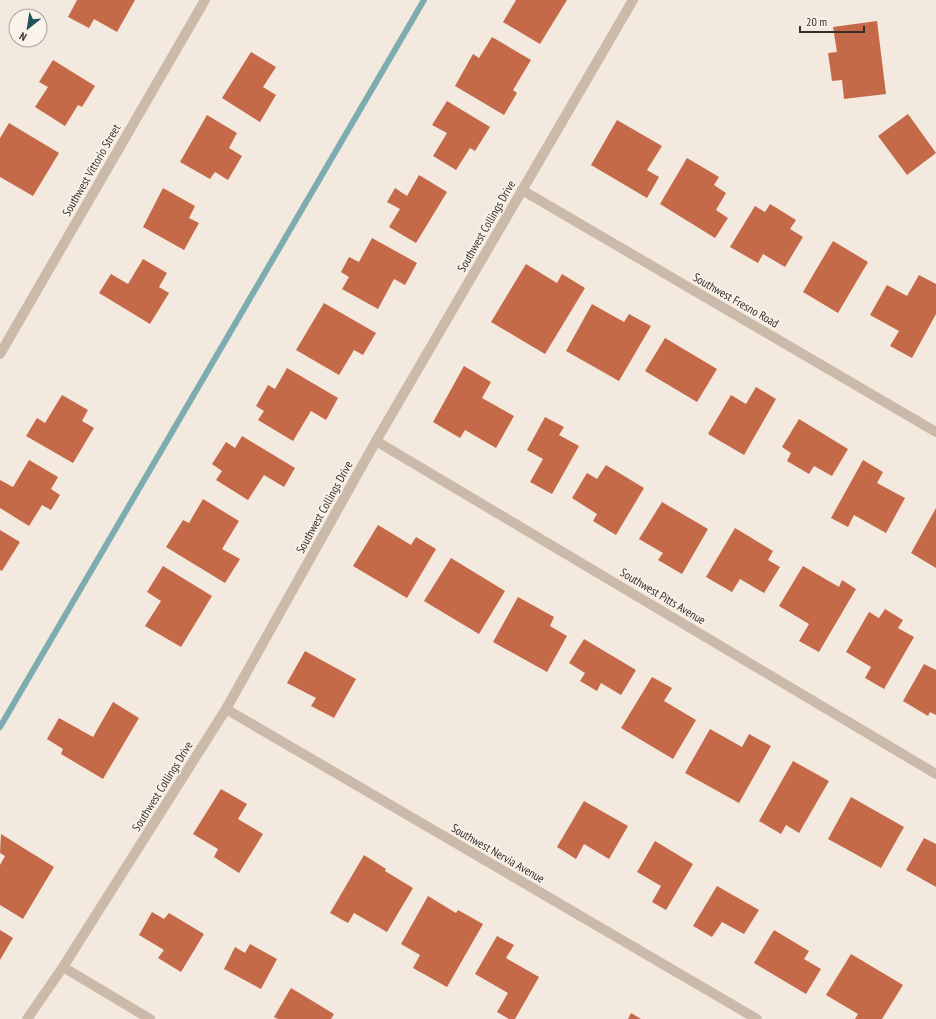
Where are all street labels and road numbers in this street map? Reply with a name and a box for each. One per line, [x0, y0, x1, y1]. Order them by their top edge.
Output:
street label: Southwest Vittorio Street [59, 121, 124, 219]
street label: Southwest Collings Drive [454, 177, 518, 274]
street label: Southwest Fresno Road [690, 269, 782, 331]
street label: Southwest Collings Drive [292, 458, 356, 556]
street label: Southwest Pitts Avenue [617, 565, 709, 627]
street label: Southwest Collings Drive [128, 738, 196, 834]
street label: Southwest Nervia Avenue [449, 820, 547, 886]

